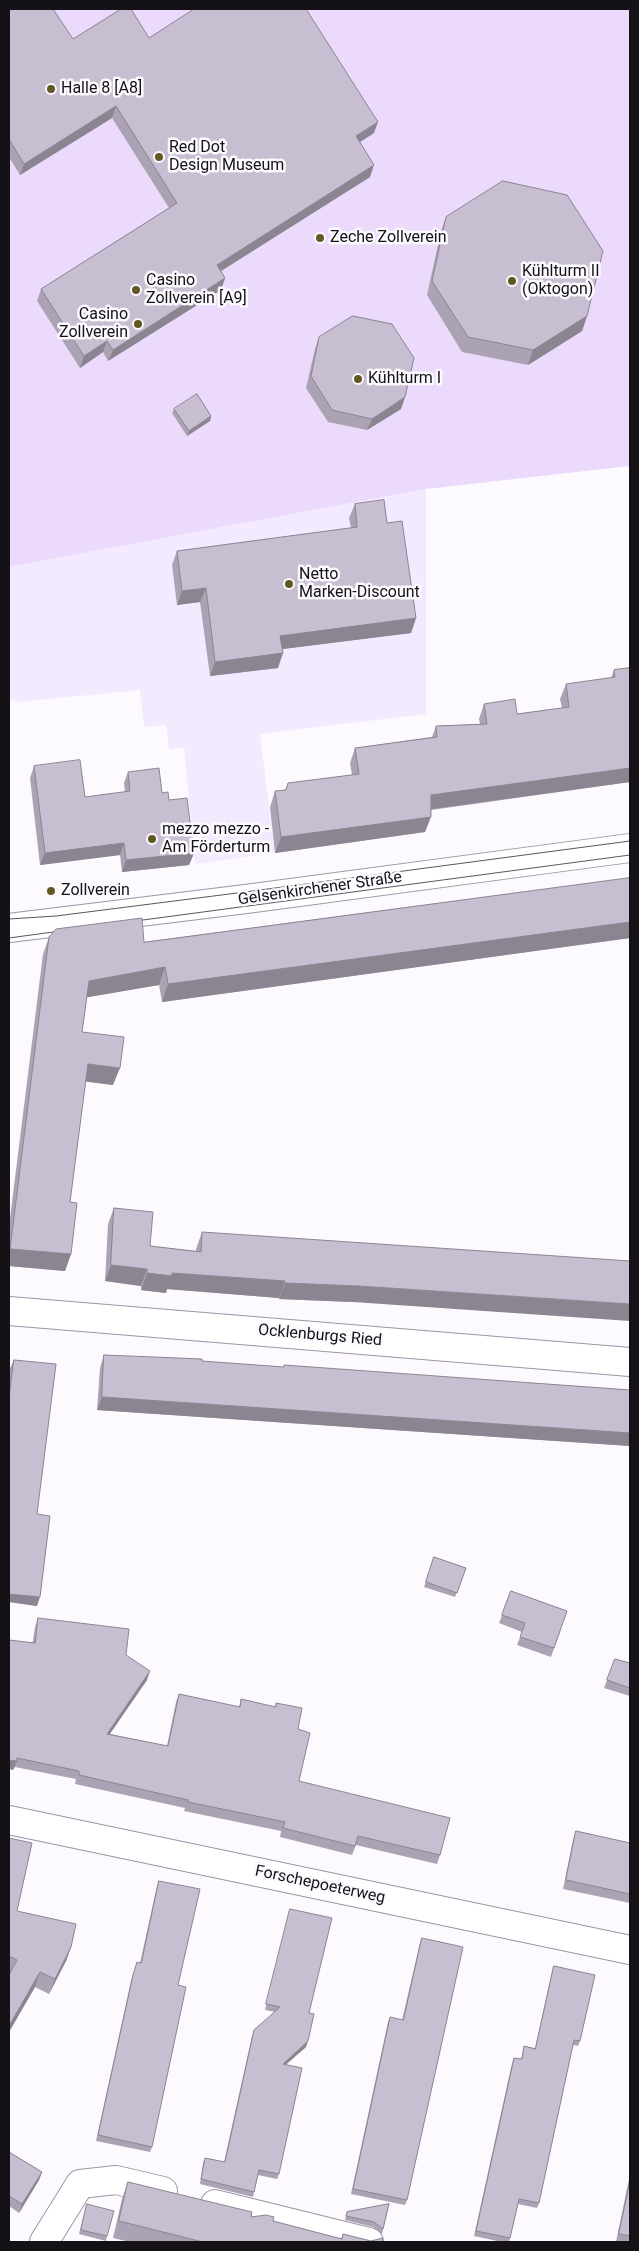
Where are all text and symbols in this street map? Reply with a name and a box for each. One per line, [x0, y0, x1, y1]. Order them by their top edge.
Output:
place label: Halle 8 [A8] [61, 79, 142, 99]
marker: Halle 8 [A8] [45, 83, 57, 95]
place label: Red Dot Design Museum [169, 138, 284, 176]
marker: Red Dot Design Museum [153, 151, 165, 163]
place label: Zeche Zollverein [330, 228, 446, 248]
marker: Zeche Zollverein [314, 232, 326, 244]
place label: Kühlturm II (Oktogon) [522, 262, 600, 300]
place label: Casino Zollverein [A9] [146, 271, 247, 309]
marker: Kühlturm II (Oktogon) [506, 275, 518, 287]
marker: Casino Zollverein [A9] [130, 284, 142, 296]
place label: Casino Zollverein [59, 305, 128, 343]
marker: Casino Zollverein [132, 318, 144, 330]
place label: Kühlturm I [368, 369, 441, 389]
marker: Kühlturm I [352, 373, 364, 385]
place label: Netto Marken-Discount [299, 565, 420, 603]
marker: Netto Marken-Discount [283, 578, 295, 590]
place label: mezzo mezzo - Am Förderturm [162, 820, 270, 858]
marker: mezzo mezzo - Am Förderturm [146, 833, 158, 845]
street label: Gelsenkirchener Straße [237, 868, 403, 910]
place label: Zollverein [61, 881, 130, 901]
marker: Zollverein [45, 885, 57, 897]
street label: Ocklenburgs Ried [257, 1321, 383, 1351]
street label: Forschepoeterweg [253, 1862, 387, 1908]

